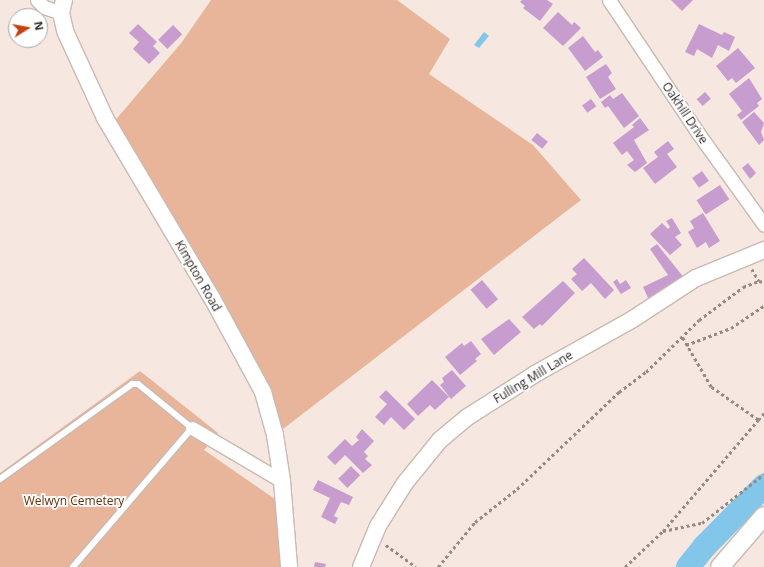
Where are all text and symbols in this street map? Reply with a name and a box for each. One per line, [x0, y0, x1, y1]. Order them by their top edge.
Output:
north arrow [8, 8, 48, 48]
text: N [31, 20, 48, 32]
street label: Oakhill Drive [659, 79, 711, 147]
street label: Kimpton Road [172, 238, 224, 314]
street label: Fulling Mill Lane [491, 348, 575, 406]
park label: Welwyn Cemetery [24, 494, 124, 508]

